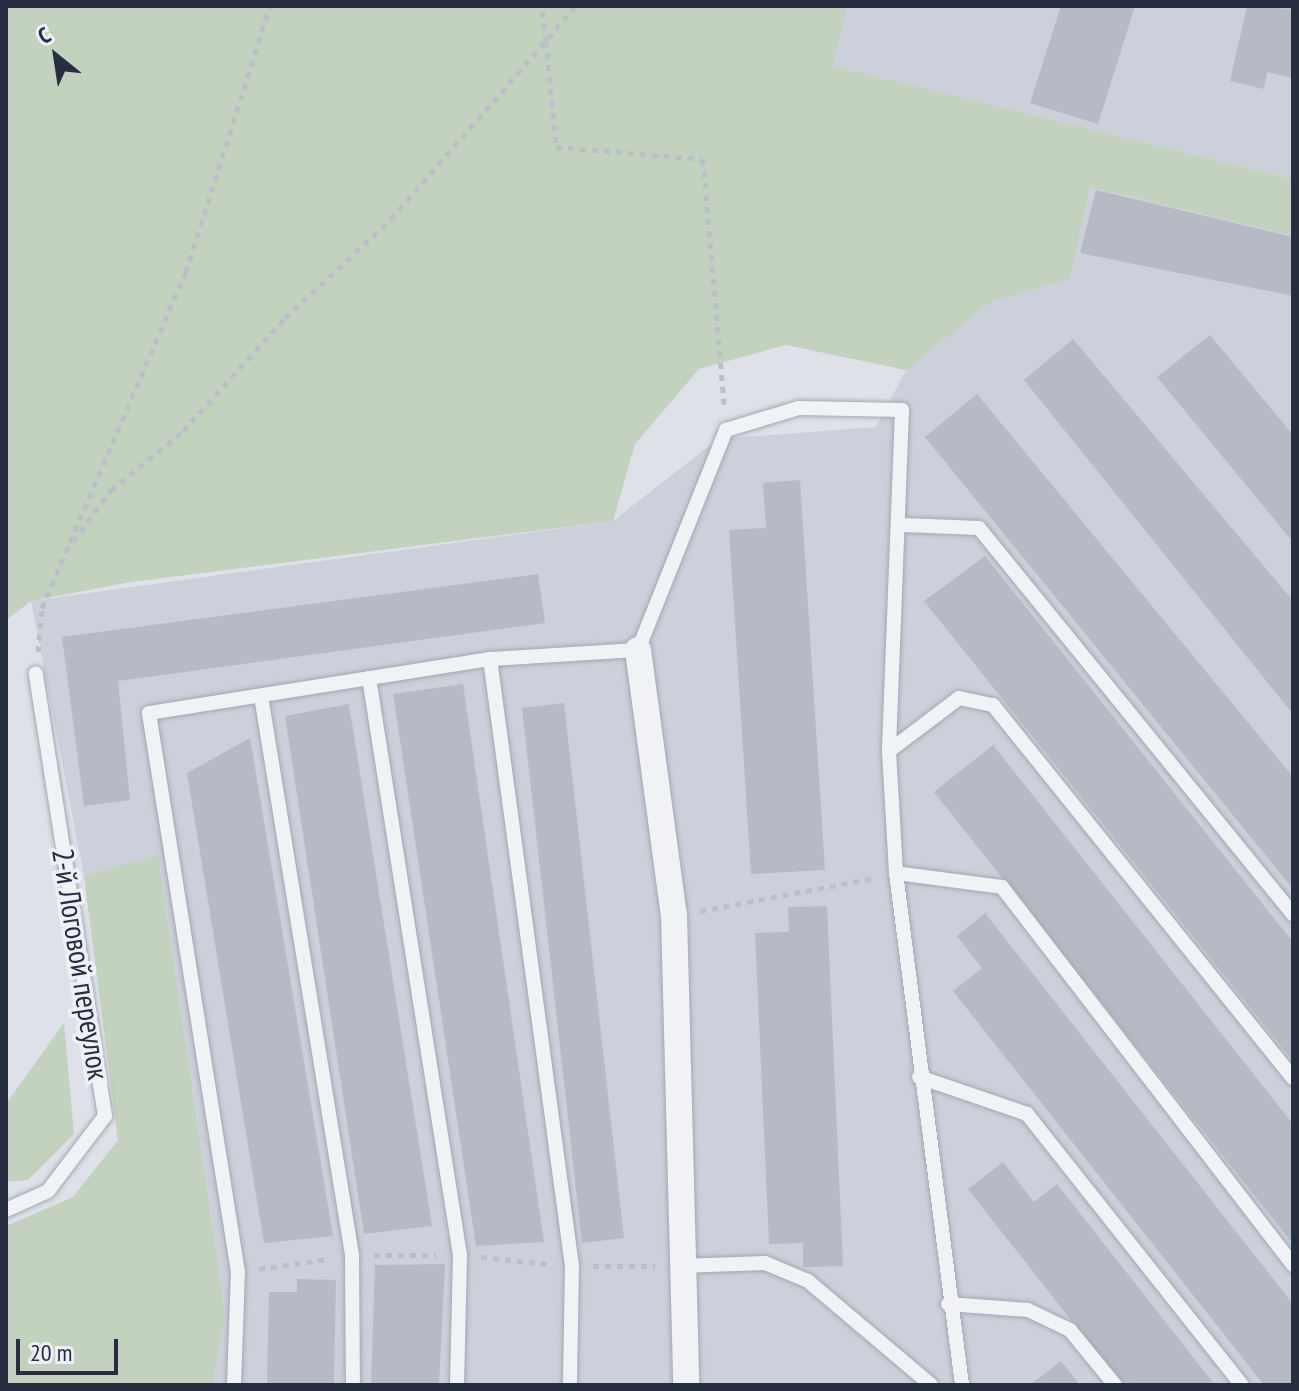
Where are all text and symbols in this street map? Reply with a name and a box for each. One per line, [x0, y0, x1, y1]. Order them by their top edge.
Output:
north arrow [16, 16, 96, 96]
text: С [33, 21, 55, 50]
street label: 2-й Логовой переулок [45, 846, 117, 1082]
scale bar [20, 1323, 122, 1373]
text: 20 m [30, 1337, 72, 1368]

